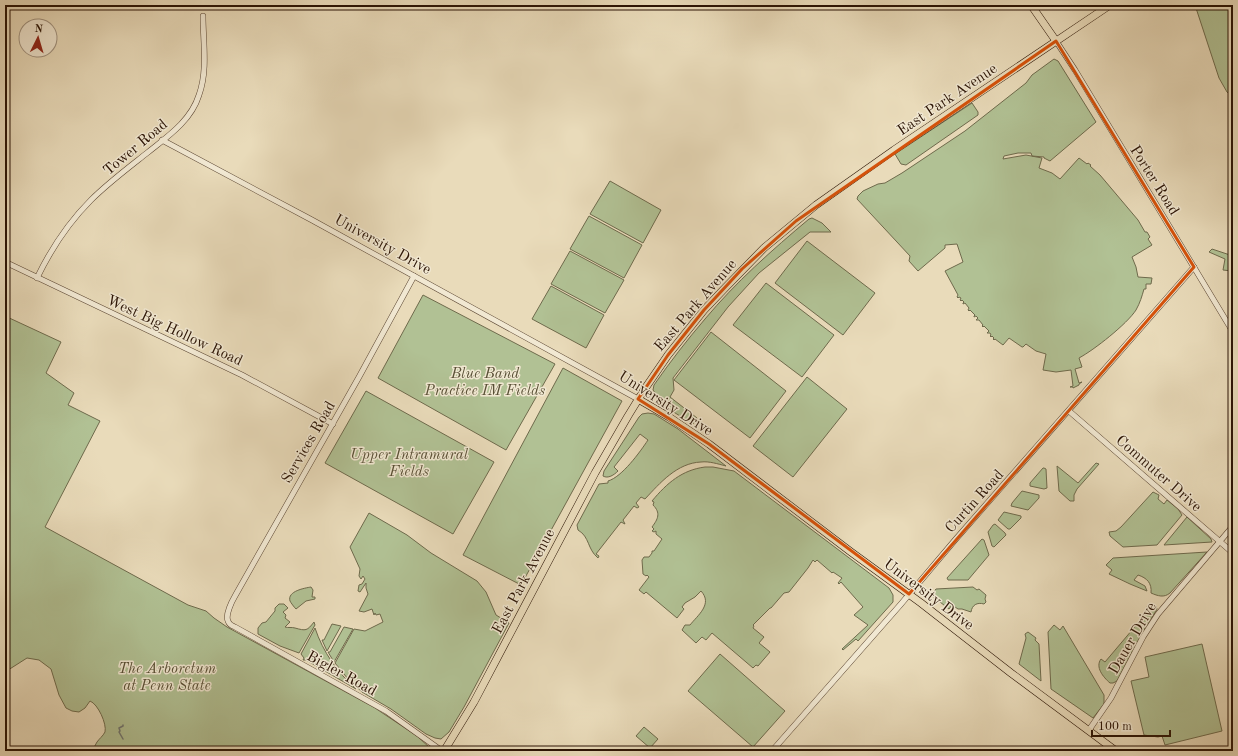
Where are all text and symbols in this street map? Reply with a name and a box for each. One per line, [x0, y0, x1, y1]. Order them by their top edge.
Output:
north arrow [18, 18, 58, 58]
text: N [34, 24, 44, 35]
street label: East Park Avenue [895, 61, 1000, 139]
street label: Tower Road [101, 117, 171, 179]
street label: Porter Road [1126, 143, 1181, 218]
street label: University Drive [331, 213, 433, 278]
street label: East Park Avenue [652, 257, 740, 355]
street label: West Big Hollow Road [104, 293, 245, 369]
park label: Blue Band Practice IM Fields [424, 367, 545, 399]
street label: University Drive [615, 369, 715, 439]
street label: Services Road [280, 399, 339, 486]
street label: Commuter Drive [1112, 433, 1204, 515]
park label: Upper Intramural Fields [350, 448, 469, 480]
street label: Curtin Road [943, 467, 1007, 536]
street label: East Park Avenue [490, 527, 558, 637]
street label: University Drive [880, 557, 976, 634]
street label: Dauer Drive [1107, 600, 1160, 677]
street label: Bigler Road [304, 649, 379, 700]
park label: The Arboretum at Penn State [118, 662, 216, 694]
scale bar [1092, 712, 1170, 738]
text: 100 m [1098, 721, 1132, 733]

